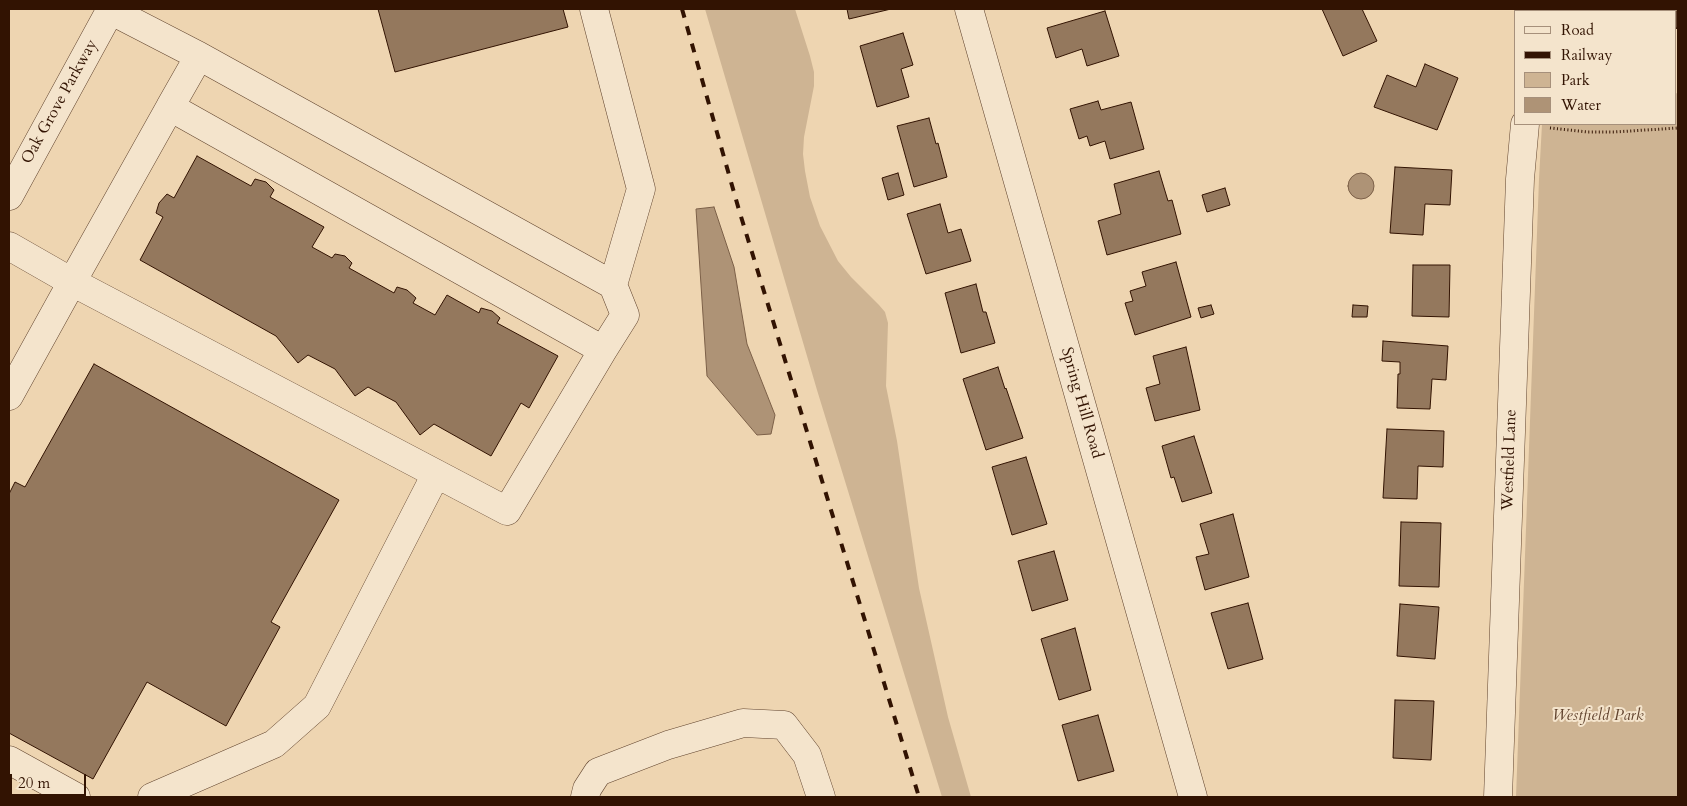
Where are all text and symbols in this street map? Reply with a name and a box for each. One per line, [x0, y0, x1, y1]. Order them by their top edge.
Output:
legend [1514, 10, 1677, 125]
text: Road [1561, 20, 1594, 40]
street label: Oak Grove Parkway [18, 36, 102, 168]
text: Railway [1561, 45, 1612, 65]
text: Park [1561, 70, 1590, 90]
text: Water [1561, 95, 1601, 115]
street label: Spring Hill Road [1056, 345, 1106, 461]
street label: Westfield Lane [1499, 409, 1521, 511]
park label: Westfield Park [1552, 706, 1644, 726]
scale bar [12, 764, 89, 796]
text: 20 m [18, 773, 50, 793]

